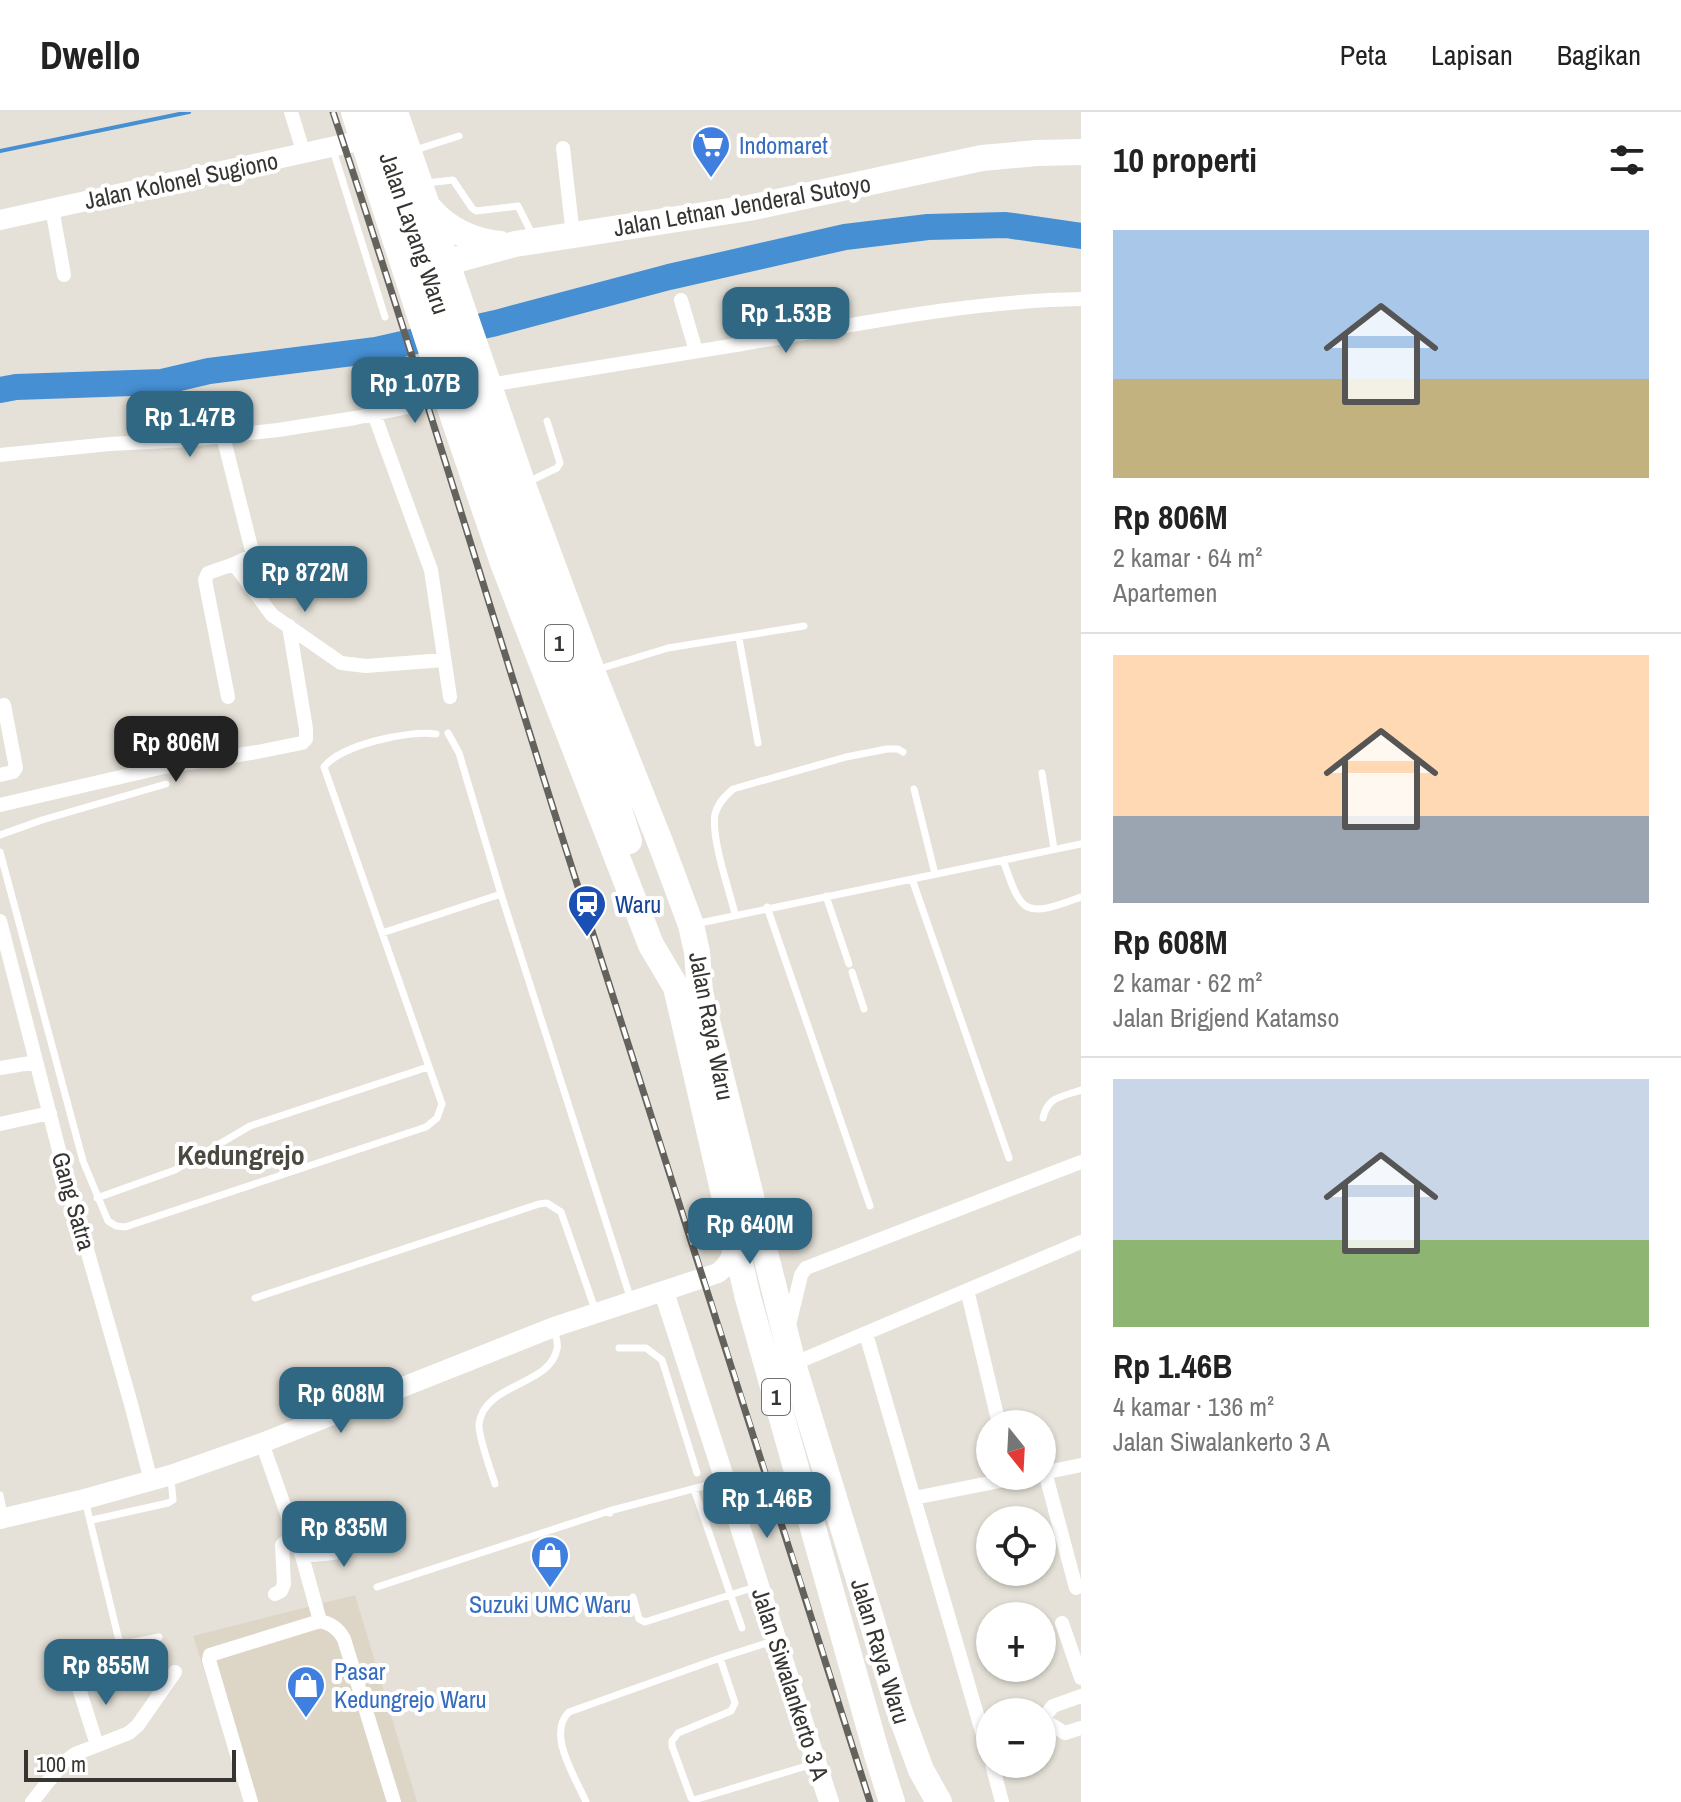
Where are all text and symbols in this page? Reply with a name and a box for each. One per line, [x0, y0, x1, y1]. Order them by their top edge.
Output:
text: Dwello [40, 30, 140, 81]
text: Peta [1340, 36, 1387, 74]
text: Lapisan [1431, 36, 1513, 74]
text: Bagikan [1557, 36, 1641, 74]
supermarket icon: Indomaret [690, 124, 732, 179]
place label: Indomaret [739, 129, 828, 161]
text: 10 properti [1113, 137, 1257, 183]
icon: filters [1605, 138, 1649, 182]
street label: Jalan Kolonel Sugiono [81, 144, 281, 216]
street label: Jalan Layang Waru [372, 148, 458, 318]
street label: Jalan Letnan Jenderal Sutoyo [611, 167, 873, 243]
icon: home [1309, 282, 1453, 426]
pin: Rp 1.53B [703, 287, 869, 355]
text: Rp 1.53B [740, 295, 832, 330]
pin: Rp 1.07B [332, 357, 498, 425]
text: Rp 1.07B [369, 365, 461, 400]
pin: Rp 1.47B [107, 391, 273, 459]
text: Rp 1.47B [144, 399, 236, 434]
text: Rp 806M [1113, 494, 1228, 540]
text: 2 kamar · 64 m² [1113, 540, 1262, 575]
pin: Rp 872M [231, 546, 379, 614]
text: Rp 872M [261, 554, 349, 589]
text: Apartemen [1113, 575, 1217, 610]
road number: 1 [545, 625, 573, 661]
icon: home [1309, 707, 1453, 851]
pin: Rp 806M [102, 716, 250, 784]
text: Rp 806M [132, 724, 220, 759]
station icon: Waru [566, 883, 608, 938]
place label: Waru [615, 888, 661, 920]
text: Rp 608M [1113, 919, 1228, 965]
street label: Jalan Raya Waru [682, 949, 742, 1103]
text: 2 kamar · 62 m² [1113, 965, 1262, 1000]
text: Jalan Brigjend Katamso [1113, 1000, 1339, 1035]
icon: home [1309, 1131, 1453, 1275]
district label: Kedungrejo [177, 1136, 305, 1174]
street label: Gang Satra [45, 1148, 103, 1254]
pin: Rp 640M [676, 1198, 824, 1266]
text: Rp 640M [706, 1206, 794, 1241]
text: Rp 1.46B [1113, 1343, 1232, 1389]
pin: Rp 608M [267, 1367, 415, 1435]
text: Rp 608M [297, 1375, 385, 1410]
road number: 1 [762, 1379, 790, 1415]
text: 4 kamar · 136 m² [1113, 1389, 1274, 1424]
north arrow [976, 1410, 1056, 1490]
map controls [976, 1410, 1056, 1778]
text: Jalan Siwalankerto 3 A [1113, 1424, 1330, 1459]
pin: Rp 1.46B [684, 1472, 850, 1540]
text: Rp 1.46B [721, 1480, 813, 1515]
pin: Rp 835M [270, 1501, 418, 1569]
button: locate [976, 1506, 1056, 1586]
text: Rp 835M [300, 1509, 388, 1544]
shop icon: Suzuki UMC Waru [529, 1534, 571, 1589]
street label: Jalan Raya Waru [844, 1574, 918, 1728]
street label: Jalan Siwalankerto 3 A [745, 1584, 837, 1785]
place label: Suzuki UMC Waru [469, 1588, 631, 1620]
button: + [976, 1602, 1056, 1682]
pin: Rp 855M [32, 1639, 180, 1707]
text: Rp 855M [62, 1647, 150, 1682]
place label: Pasar Kedungrejo Waru [334, 1655, 486, 1715]
shop icon: Pasar Kedungrejo Waru [285, 1664, 327, 1719]
button: − [976, 1698, 1056, 1778]
scale bar [24, 1746, 236, 1782]
text: 100 m [36, 1749, 86, 1779]

